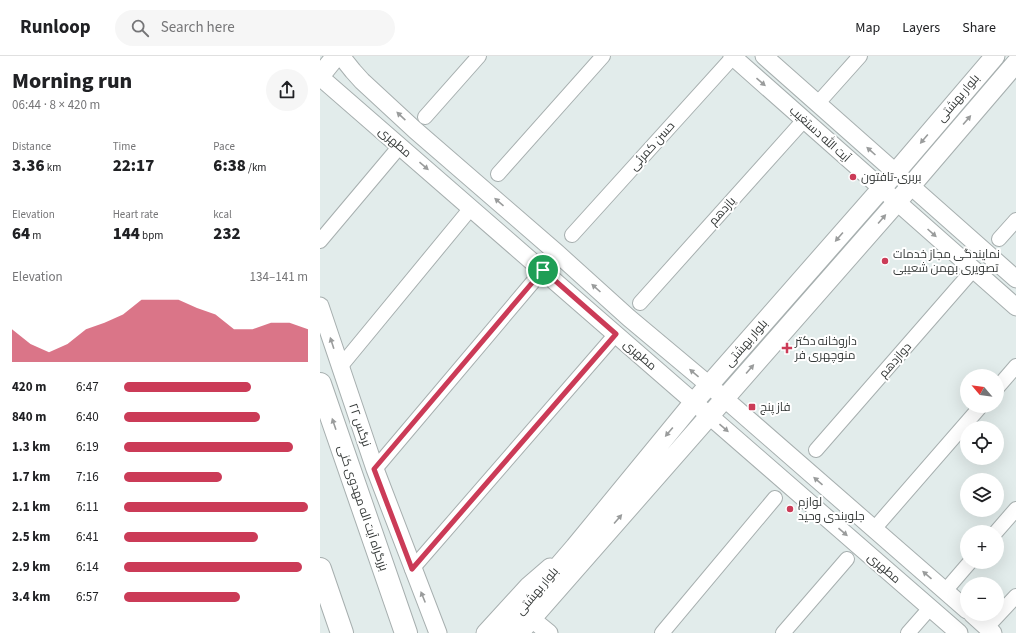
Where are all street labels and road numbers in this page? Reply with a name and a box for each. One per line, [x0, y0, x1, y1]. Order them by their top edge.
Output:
street label: بلوار بهشتی [933, 71, 984, 126]
street label: آیت الله دستغیب [785, 102, 855, 167]
street label: حسن کمرئی [626, 118, 679, 175]
street label: مطهری [374, 123, 415, 162]
street label: یازدهم [705, 193, 740, 229]
street label: بلوار بهشتی [721, 316, 772, 371]
street label: مطهری [619, 336, 660, 375]
street label: دوازدهم [875, 339, 916, 382]
street label: نرگس ۲۲ [344, 401, 375, 449]
street label: بزرگراه آیت اله مهدوی کنی [333, 443, 392, 573]
street label: مطهری [863, 549, 904, 588]
street label: بلوار بهشتی [512, 564, 563, 619]

